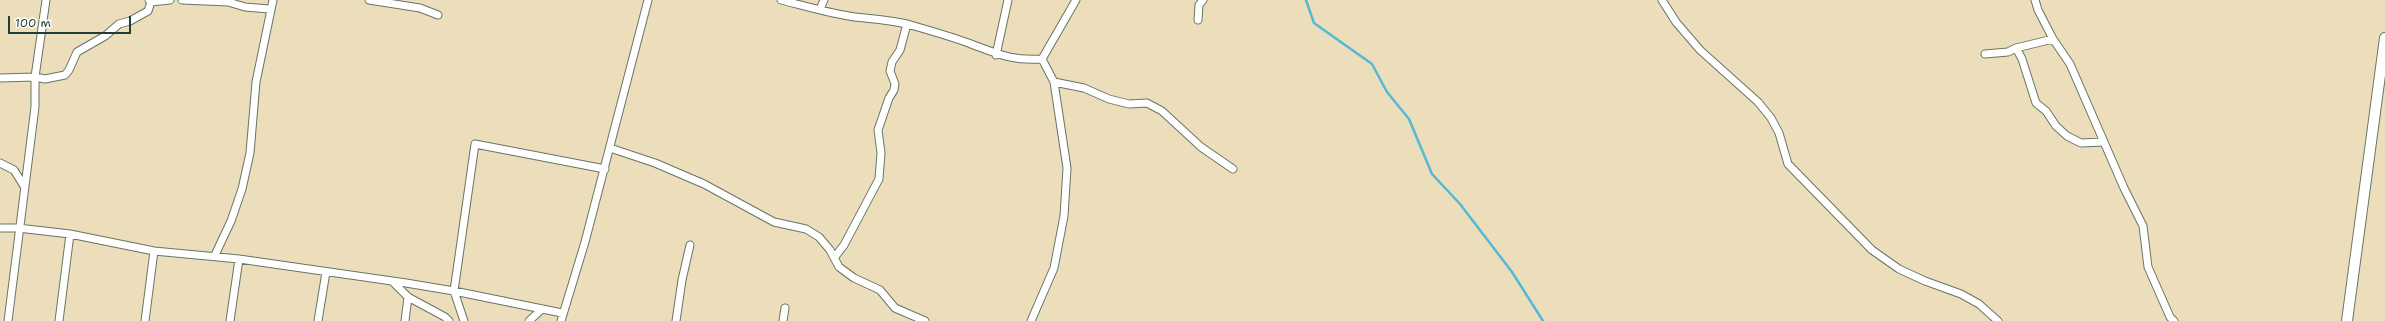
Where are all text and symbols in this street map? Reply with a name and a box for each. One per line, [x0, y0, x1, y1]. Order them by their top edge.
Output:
scale bar [10, 8, 133, 34]
text: 100 m [15, 15, 51, 31]

